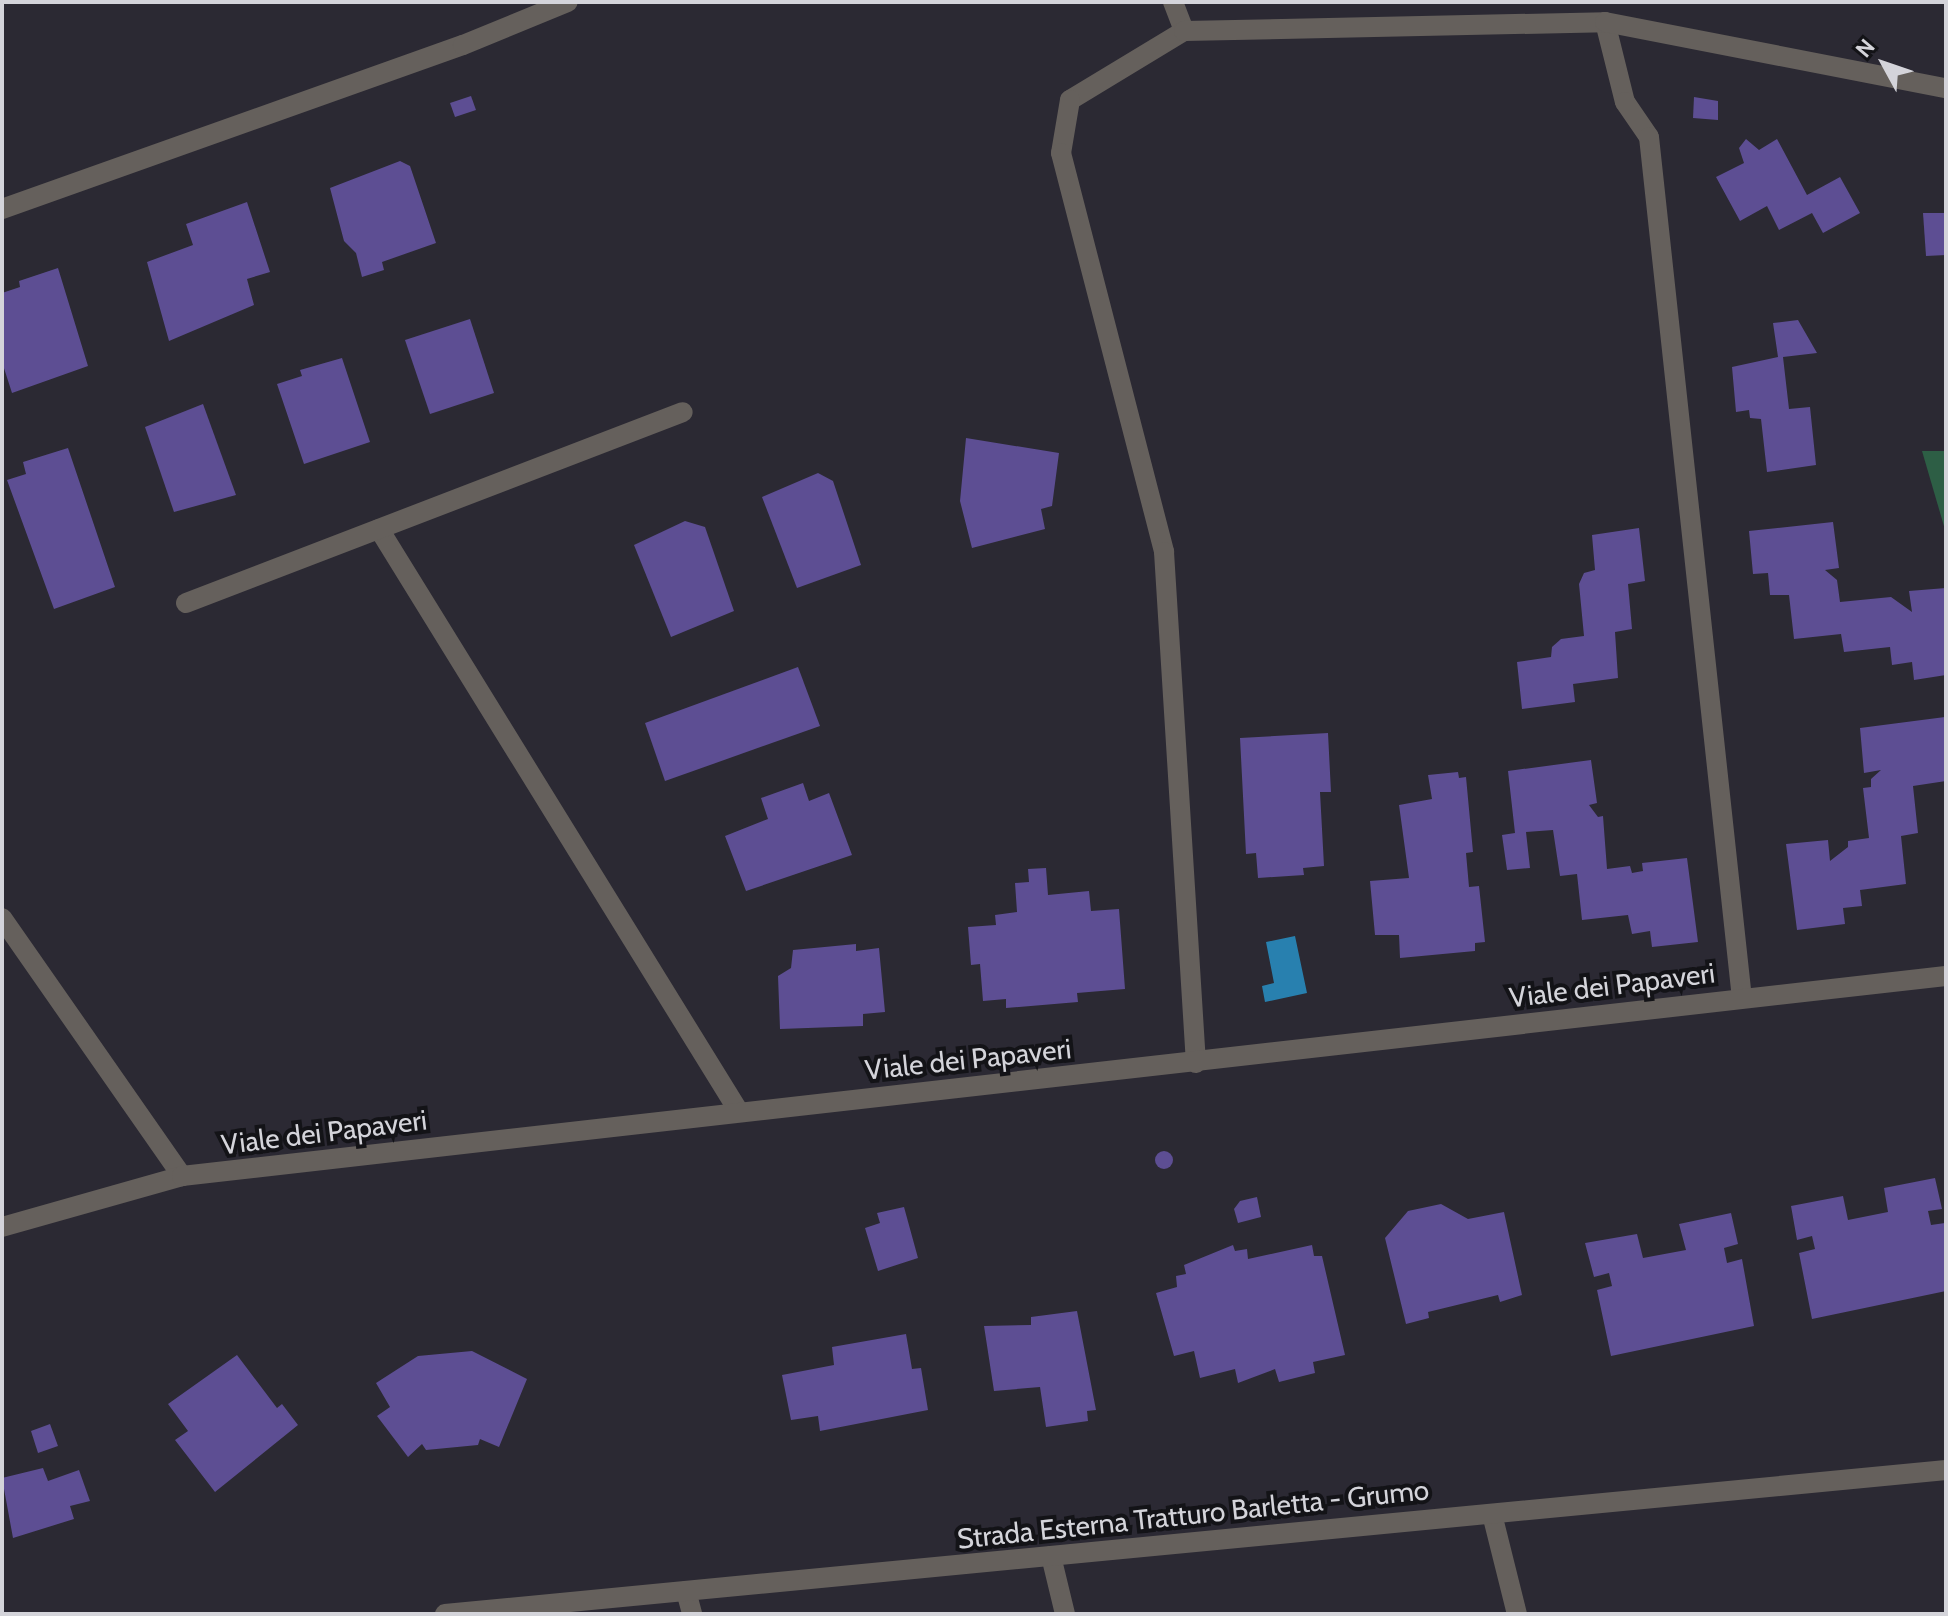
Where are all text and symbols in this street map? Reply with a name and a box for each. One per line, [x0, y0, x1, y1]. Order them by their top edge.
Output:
north arrow [1844, 24, 1924, 104]
text: N [1850, 34, 1881, 63]
street label: Viale dei Papaveri [1507, 956, 1717, 1014]
street label: Viale dei Papaveri [863, 1031, 1073, 1087]
street label: Viale dei Papaveri [219, 1103, 429, 1161]
street label: Strada Esterna Tratturo Barletta - Grumo [955, 1473, 1431, 1555]

